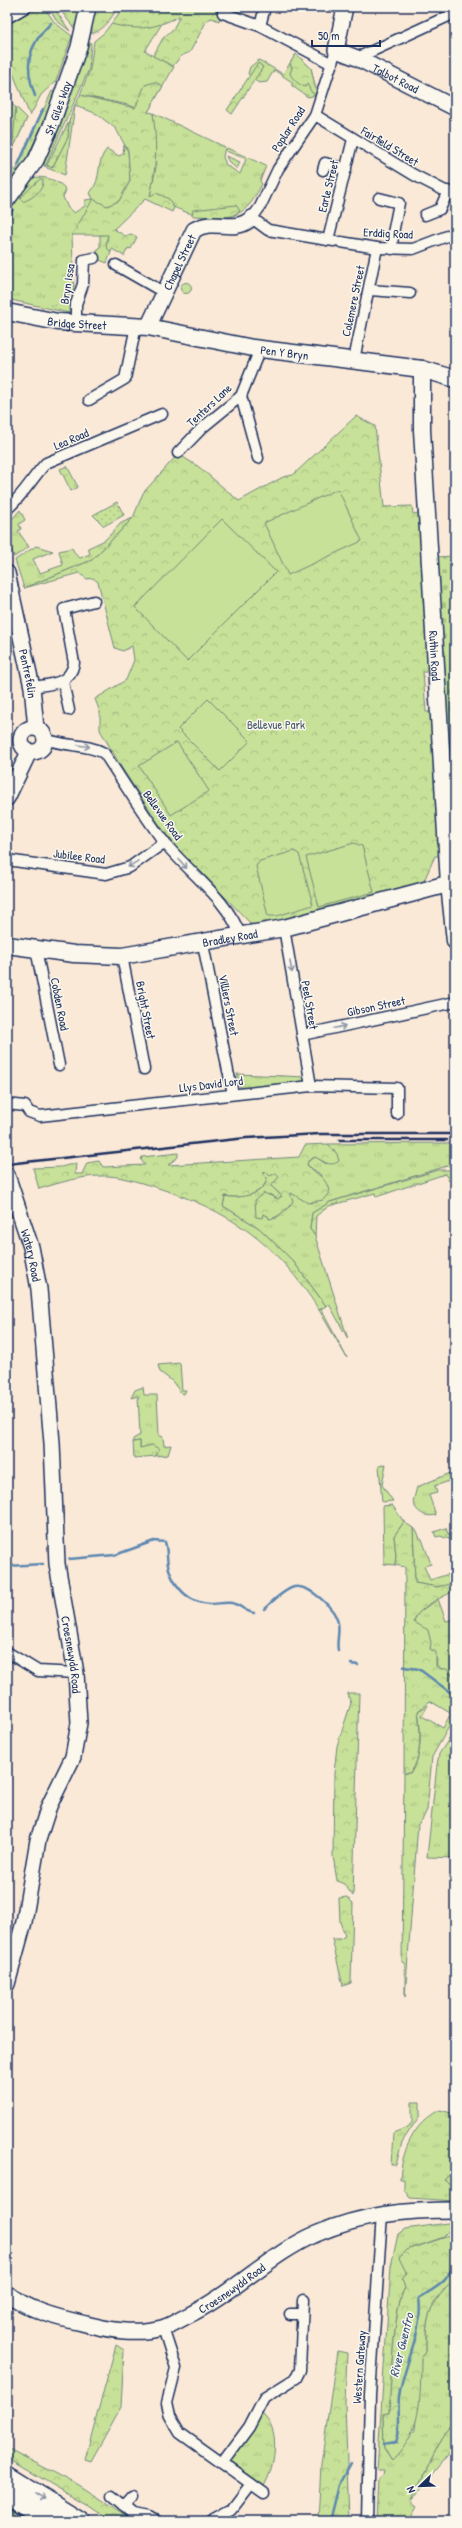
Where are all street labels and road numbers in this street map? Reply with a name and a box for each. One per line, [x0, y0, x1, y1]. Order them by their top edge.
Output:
street label: Talbot Road [370, 59, 422, 97]
street label: St. Giles Way [40, 78, 75, 137]
street label: Poplar Road [267, 103, 309, 155]
street label: Fairfield Street [357, 122, 423, 170]
street label: Earle Street [313, 157, 343, 214]
street label: Erddig Road [363, 223, 414, 243]
street label: Chapel Street [158, 230, 200, 293]
street label: Bryn Issa [55, 262, 79, 305]
street label: Colemere Street [337, 263, 369, 338]
street label: Bridge Street [46, 312, 108, 333]
street label: Pen Y Bryn [260, 341, 309, 363]
street label: Tenters Lane [183, 380, 235, 430]
street label: Lea Road [51, 424, 91, 454]
street label: Ruthin Road [425, 630, 445, 681]
street label: Pentrefelin [15, 647, 42, 699]
street label: Bellevue Road [139, 787, 187, 844]
street label: Jubilee Road [52, 844, 106, 868]
street label: Bradley Road [201, 924, 259, 950]
street label: Villiers Street [215, 973, 243, 1038]
street label: Cobden Road [47, 976, 74, 1032]
street label: Peel Street [297, 979, 323, 1032]
street label: Bright Street [132, 980, 160, 1041]
street label: Gibson Street [345, 991, 407, 1020]
street label: Llys David Lord [178, 1072, 244, 1096]
street label: Watery Road [17, 1227, 46, 1283]
street label: Croesnewydd Road [58, 1614, 86, 1694]
street label: Croesnewydd Road [195, 2258, 269, 2317]
street label: Western Gateway [348, 2330, 370, 2404]

